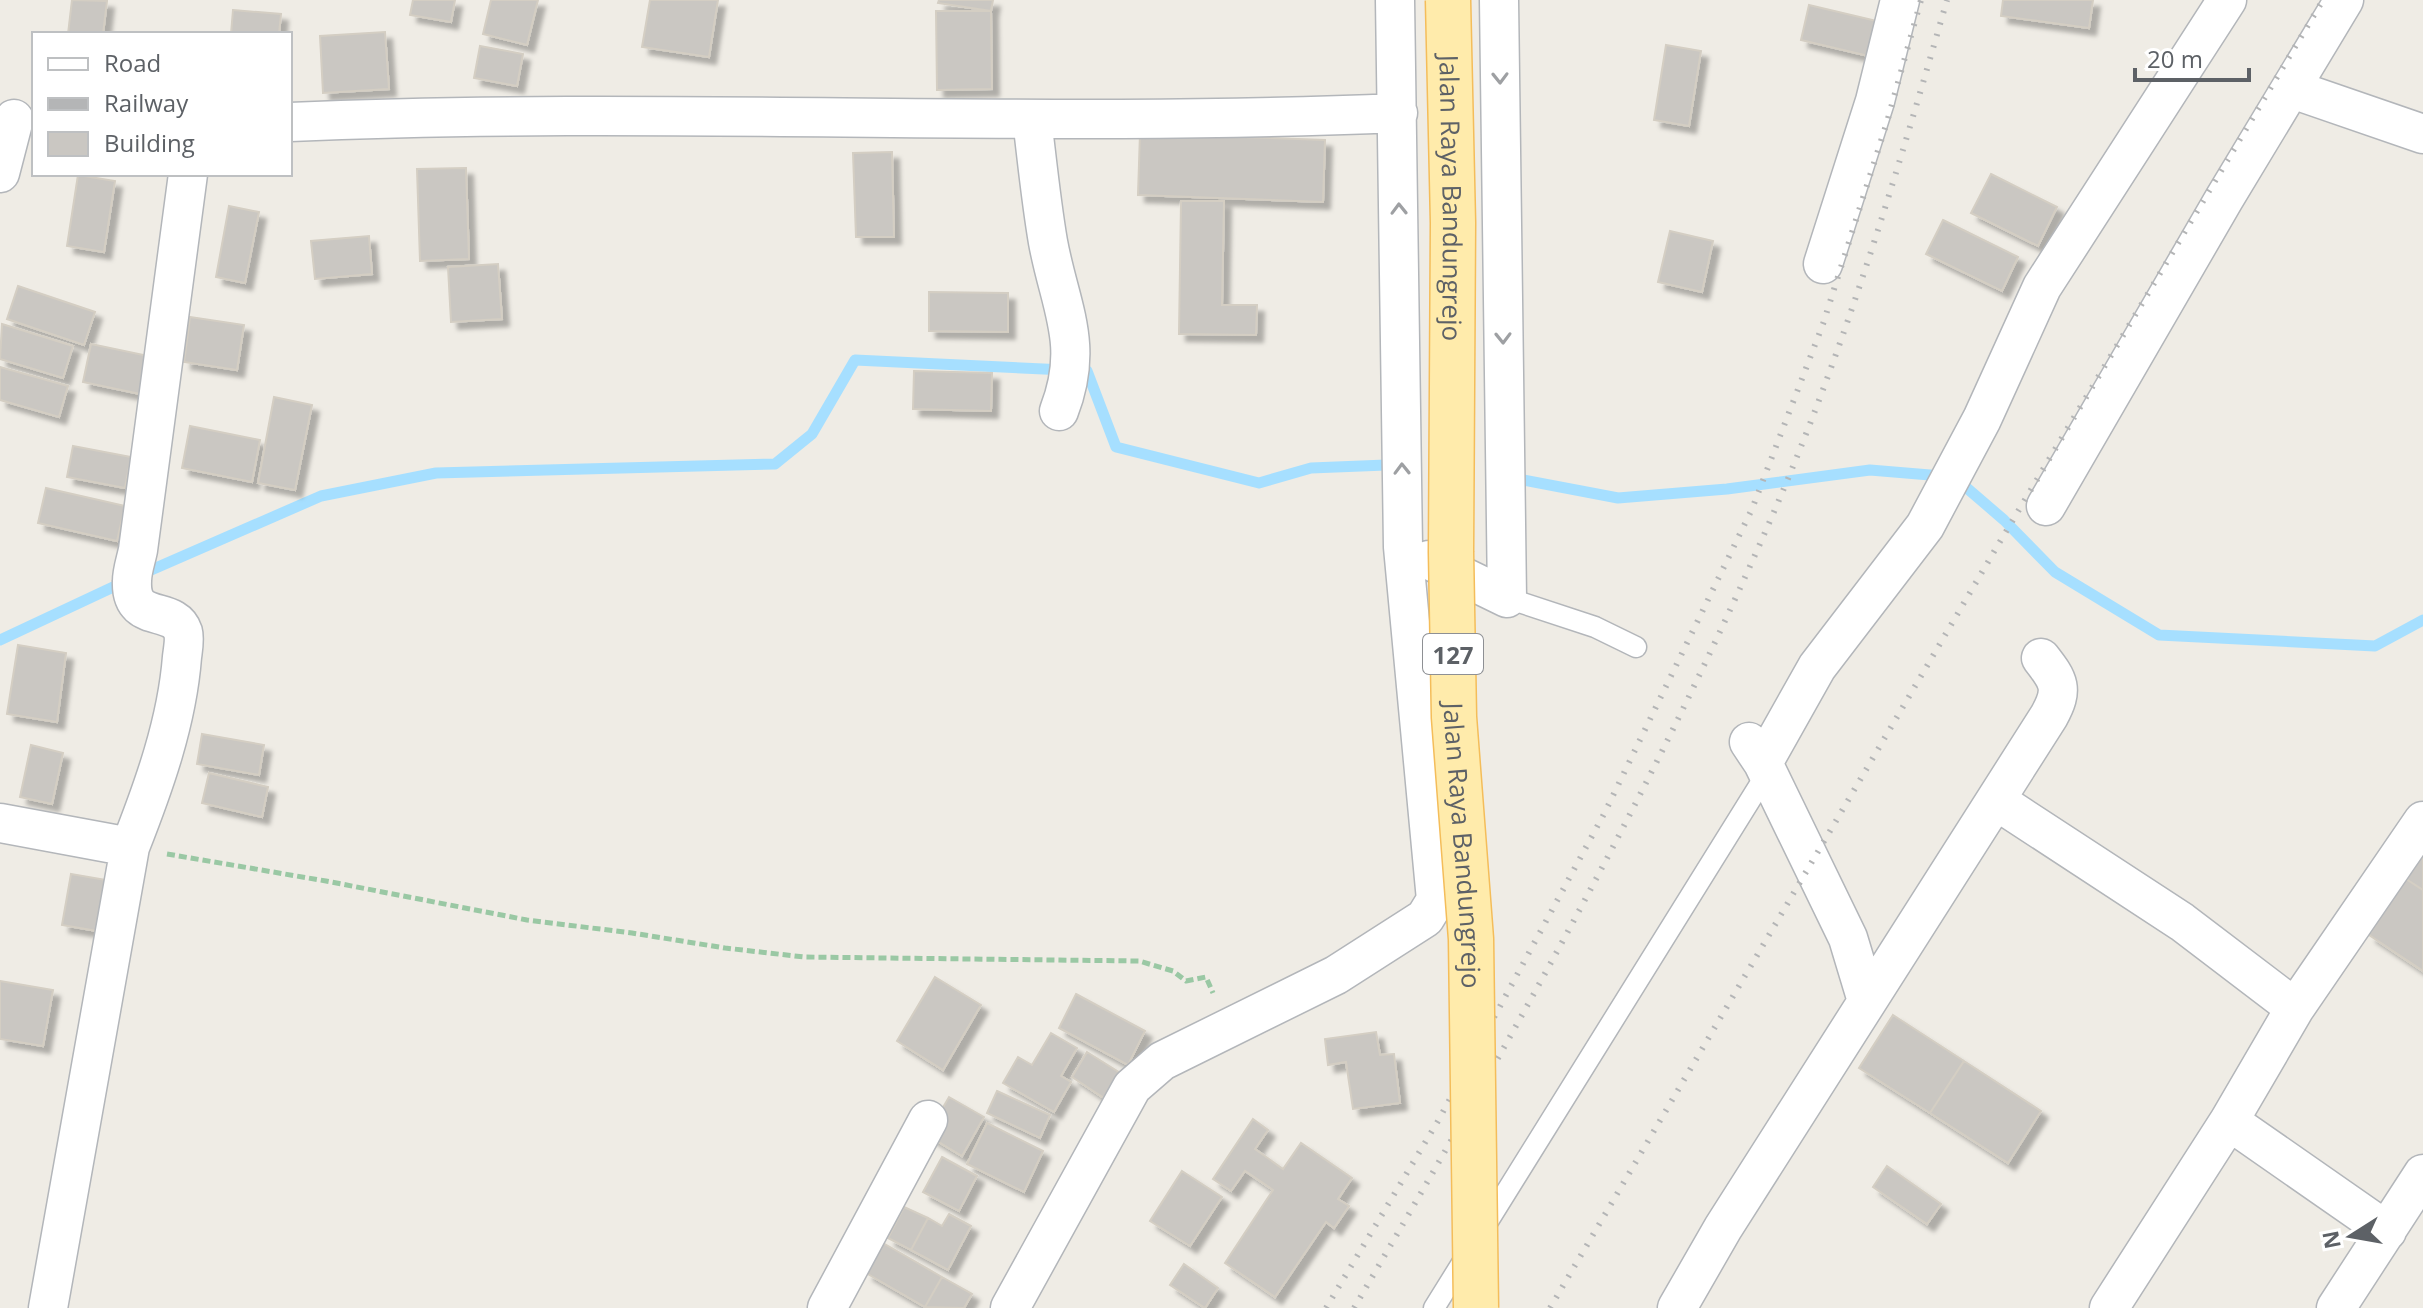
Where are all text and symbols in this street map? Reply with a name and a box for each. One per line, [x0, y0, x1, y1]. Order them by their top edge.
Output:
legend [32, 32, 292, 176]
scale bar [2135, 32, 2249, 82]
text: 20 m [2147, 42, 2203, 75]
text: Road [104, 46, 161, 79]
street label: Jalan Raya Bandungrejo [1431, 51, 1471, 341]
one-way arrow [1491, 72, 1509, 85]
text: Railway [104, 86, 189, 119]
text: Building [104, 126, 195, 159]
one-way arrow [1390, 202, 1408, 215]
one-way arrow [1495, 332, 1512, 345]
one-way arrow [1394, 462, 1411, 475]
road number: 127 [1423, 634, 1483, 674]
street label: Jalan Raya Bandungrejo [1436, 699, 1490, 989]
north arrow [2311, 1196, 2391, 1276]
text: N [2314, 1228, 2347, 1252]

